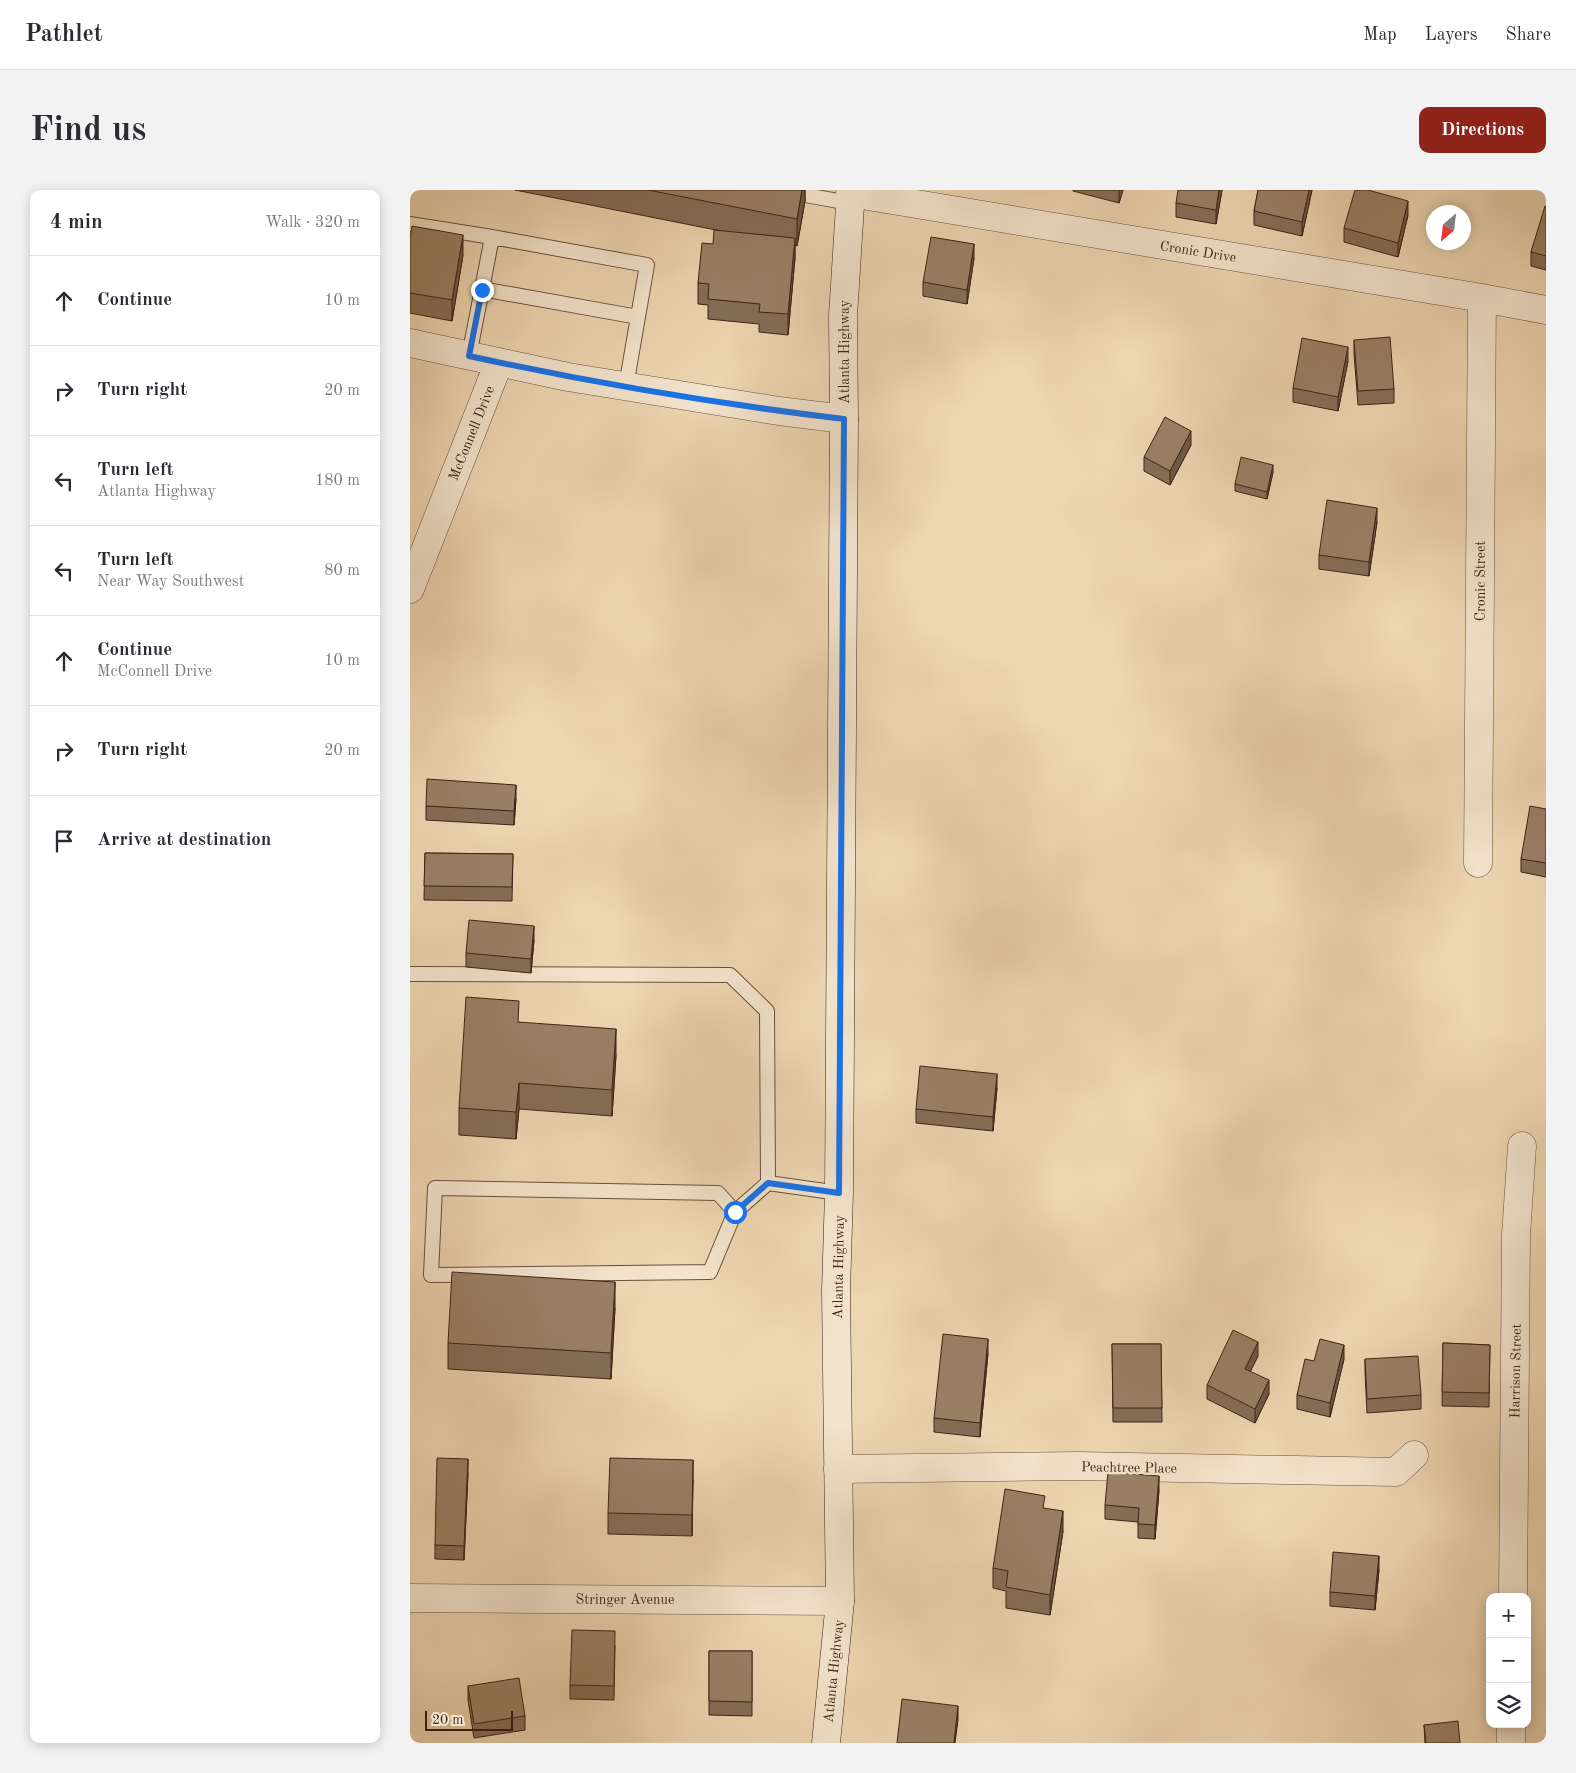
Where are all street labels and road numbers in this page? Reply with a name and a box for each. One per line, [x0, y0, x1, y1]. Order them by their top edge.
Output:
street label: Cronic Drive [1159, 239, 1237, 265]
street label: Atlanta Highway [838, 299, 852, 404]
street label: McConnell Drive [447, 384, 497, 483]
street label: Cronic Street [1474, 541, 1488, 621]
street label: Atlanta Highway [831, 1214, 847, 1319]
street label: Harrison Street [1508, 1323, 1524, 1419]
street label: Peachtree Place [1081, 1460, 1177, 1476]
street label: Stringer Avenue [576, 1593, 674, 1607]
street label: Atlanta Highway [822, 1618, 846, 1724]

